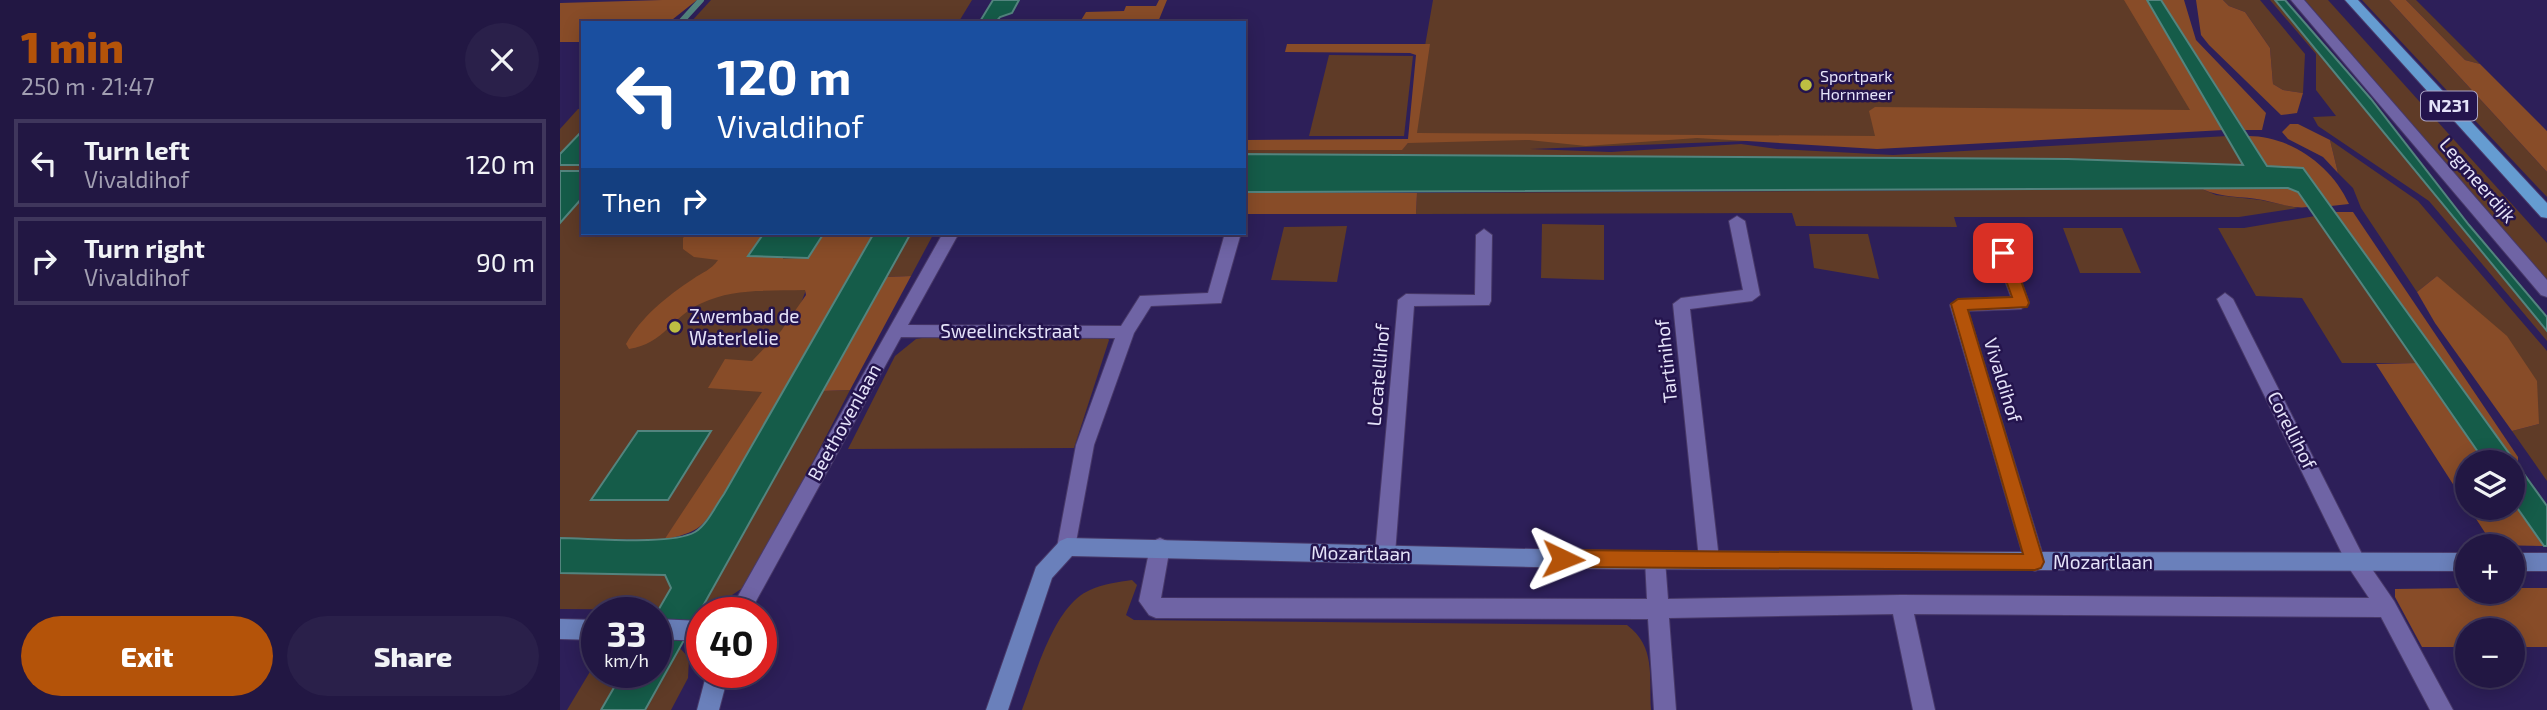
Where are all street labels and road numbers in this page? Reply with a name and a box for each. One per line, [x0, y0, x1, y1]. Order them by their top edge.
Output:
road number: N231 [2421, 92, 2477, 120]
street label: Legmeerdijk [2435, 132, 2522, 227]
street label: Tartinihof [1650, 317, 1681, 404]
street label: Sweelinckstraat [940, 319, 1080, 342]
street label: Locatellihof [1362, 322, 1394, 427]
street label: Vivaldihof [1980, 335, 2027, 426]
street label: Beethovenlaan [802, 359, 885, 484]
street label: Corellihof [2263, 387, 2322, 473]
street label: Mozartlaan [1311, 540, 1411, 565]
street label: Mozartlaan [2053, 550, 2153, 573]

